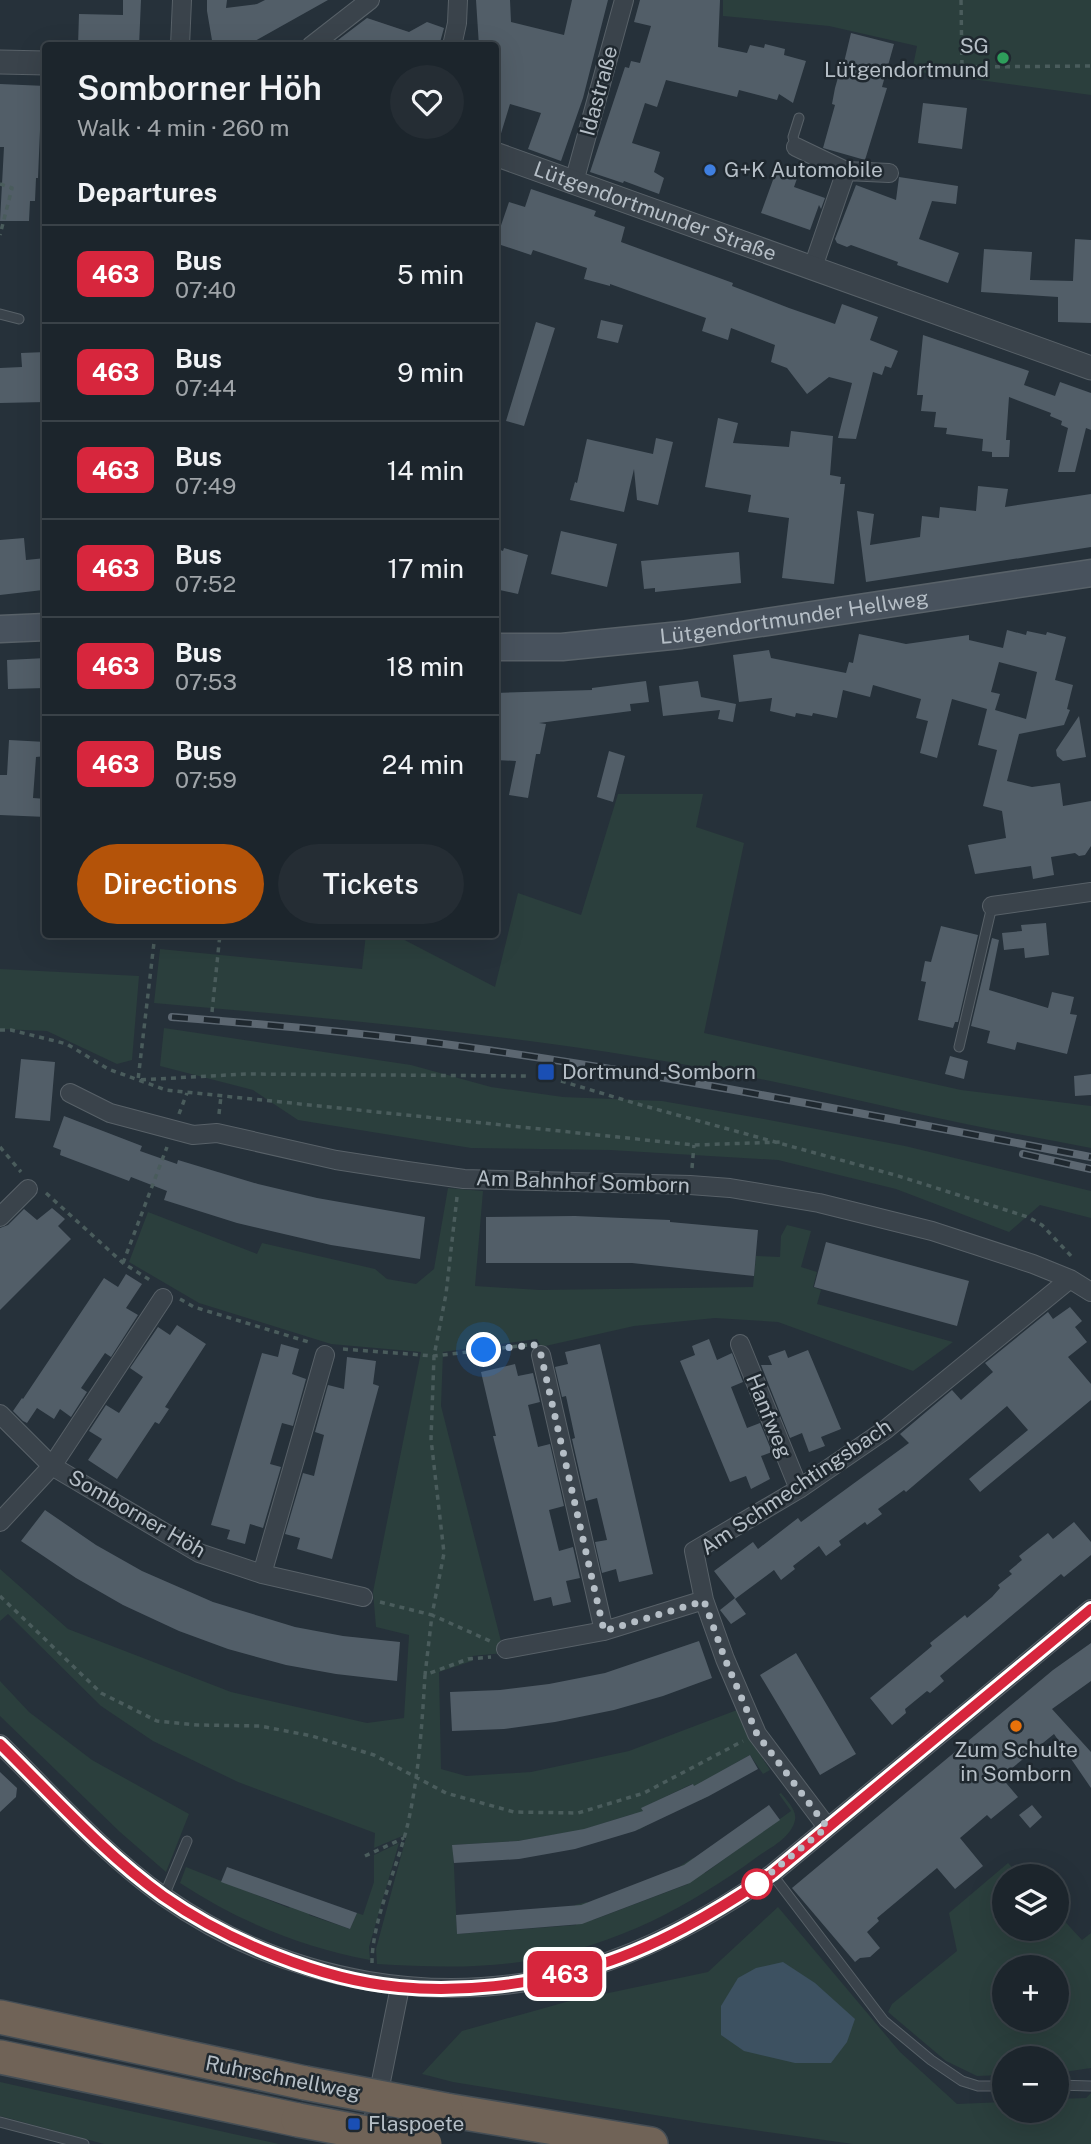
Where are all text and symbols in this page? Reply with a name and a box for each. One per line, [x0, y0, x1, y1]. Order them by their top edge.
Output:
place label: SG Lütgendortmund [824, 33, 989, 82]
street label: Idastraße [575, 43, 623, 139]
marker: SG Lütgendortmund [995, 50, 1011, 66]
button: heart [390, 65, 464, 139]
text: Somborner Höh [77, 69, 322, 107]
text: Walk · 4 min · 260 m [77, 114, 290, 141]
street label: Lütgendortmunder Straße [530, 156, 780, 266]
place label: G+K Automobile [724, 157, 883, 182]
marker: G+K Automobile [702, 162, 718, 178]
text: Departures [77, 177, 217, 208]
text: Bus [175, 245, 222, 276]
text: 5 min [397, 259, 464, 290]
text: 463 [92, 260, 139, 288]
text: 07:40 [175, 276, 236, 303]
text: Bus [175, 343, 222, 374]
text: 9 min [397, 357, 464, 388]
text: 463 [92, 358, 139, 386]
text: 07:44 [175, 374, 236, 401]
text: Bus [175, 441, 222, 472]
text: 14 min [387, 455, 464, 486]
text: 463 [92, 456, 139, 484]
text: 07:49 [175, 472, 236, 499]
text: Bus [175, 539, 222, 570]
text: 17 min [387, 553, 464, 584]
text: 463 [92, 554, 139, 582]
text: 07:52 [175, 570, 236, 597]
street label: Lütgendortmunder Hellweg [658, 585, 930, 649]
text: Bus [175, 637, 222, 668]
text: 18 min [386, 651, 464, 682]
text: 463 [92, 652, 139, 680]
text: 07:53 [175, 668, 237, 695]
text: Bus [175, 735, 222, 766]
text: 24 min [382, 749, 464, 780]
text: 463 [92, 750, 139, 778]
text: 07:59 [175, 766, 237, 793]
button: Directions [77, 844, 264, 924]
button: Tickets [278, 844, 464, 924]
place label: Dortmund-Somborn [562, 1059, 756, 1084]
marker: Dortmund-Somborn [536, 1062, 556, 1082]
street label: Am Bahnhof Somborn [476, 1165, 690, 1198]
your location [466, 1332, 501, 1367]
street label: Hanfweg [741, 1370, 798, 1462]
street label: Am Schmechtingsbach [695, 1413, 896, 1560]
street label: Somborner Höh [64, 1464, 210, 1563]
marker: Zum Schulte in Somborn [1008, 1718, 1024, 1734]
place label: Zum Schulte in Somborn [954, 1737, 1078, 1786]
map controls [992, 1864, 1069, 2123]
button: layers [992, 1864, 1069, 1941]
unlabelled marker [742, 1869, 772, 1899]
line badge: 463 [525, 1951, 605, 1997]
button: + [992, 1955, 1069, 2032]
text: 463 [541, 1960, 589, 1988]
button: − [992, 2046, 1069, 2123]
street label: Ruhrschnellweg [203, 2050, 363, 2105]
place label: Flaspoete [368, 2111, 464, 2136]
marker: Flaspoete [346, 2116, 362, 2132]

